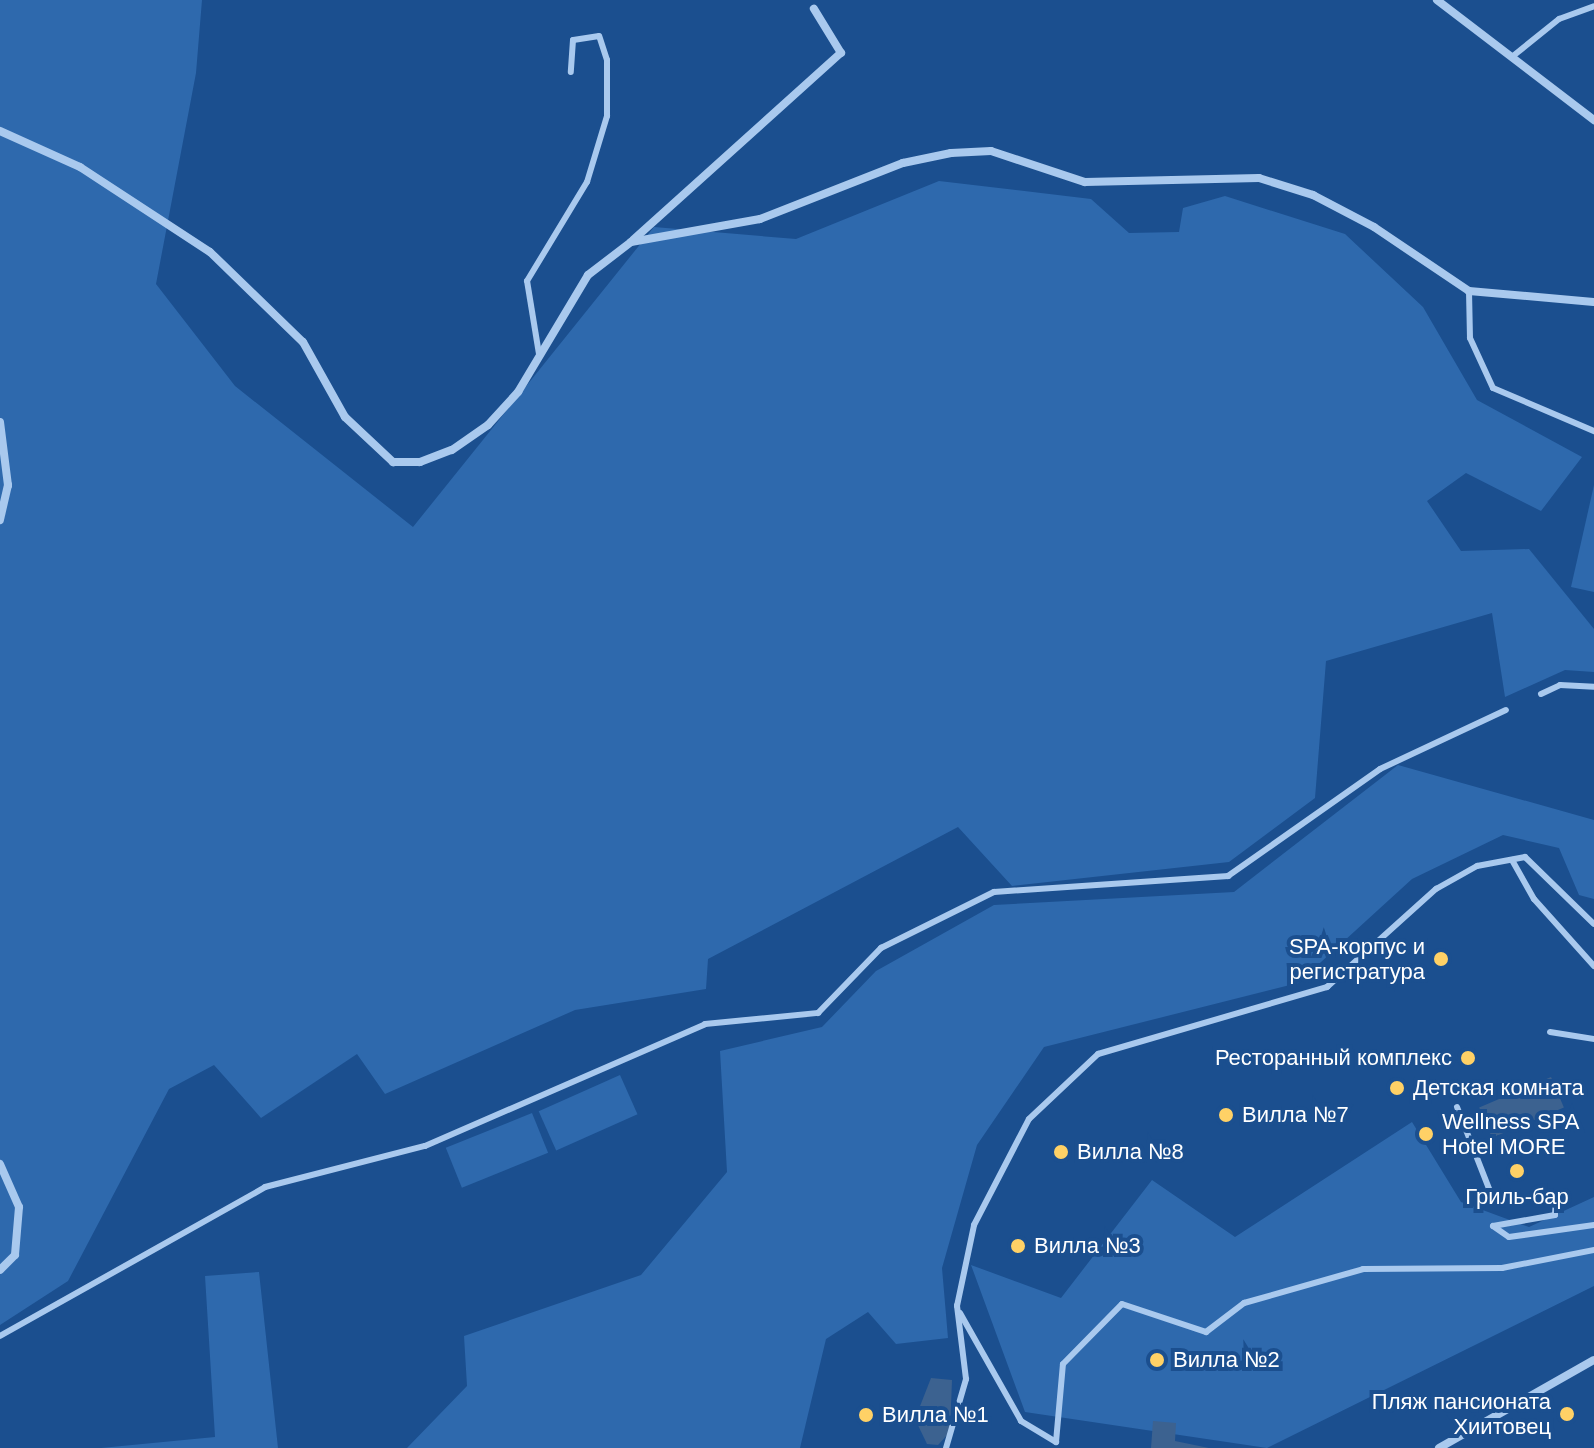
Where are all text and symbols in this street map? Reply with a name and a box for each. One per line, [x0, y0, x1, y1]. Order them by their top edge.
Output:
place label: SPA-корпус и регистратура [1289, 933, 1425, 984]
marker: SPA-корпус и регистратура [1432, 950, 1450, 968]
place label: Ресторанный комплекс [1215, 1045, 1452, 1071]
marker: Ресторанный комплекс [1459, 1049, 1477, 1067]
place label: Детская комната [1413, 1075, 1584, 1101]
marker: Детская комната [1388, 1079, 1406, 1097]
place label: Вилла №7 [1242, 1102, 1349, 1128]
marker: Вилла №7 [1217, 1106, 1235, 1124]
place label: Wellness SPA Hotel MORE [1442, 1108, 1579, 1160]
marker: Wellness SPA Hotel MORE [1417, 1125, 1435, 1143]
place label: Вилла №8 [1077, 1139, 1184, 1165]
marker: Вилла №8 [1052, 1143, 1070, 1161]
marker: Гриль-бар [1508, 1162, 1526, 1180]
place label: Гриль-бар [1465, 1184, 1569, 1210]
place label: Вилла №3 [1034, 1233, 1141, 1259]
marker: Вилла №3 [1009, 1237, 1027, 1255]
place label: Вилла №2 [1173, 1347, 1280, 1373]
marker: Вилла №2 [1148, 1351, 1166, 1369]
place label: Пляж пансионата Хиитовец [1372, 1388, 1551, 1440]
place label: Вилла №1 [882, 1402, 989, 1428]
marker: Пляж пансионата Хиитовец [1558, 1405, 1576, 1423]
marker: Вилла №1 [857, 1406, 875, 1424]

